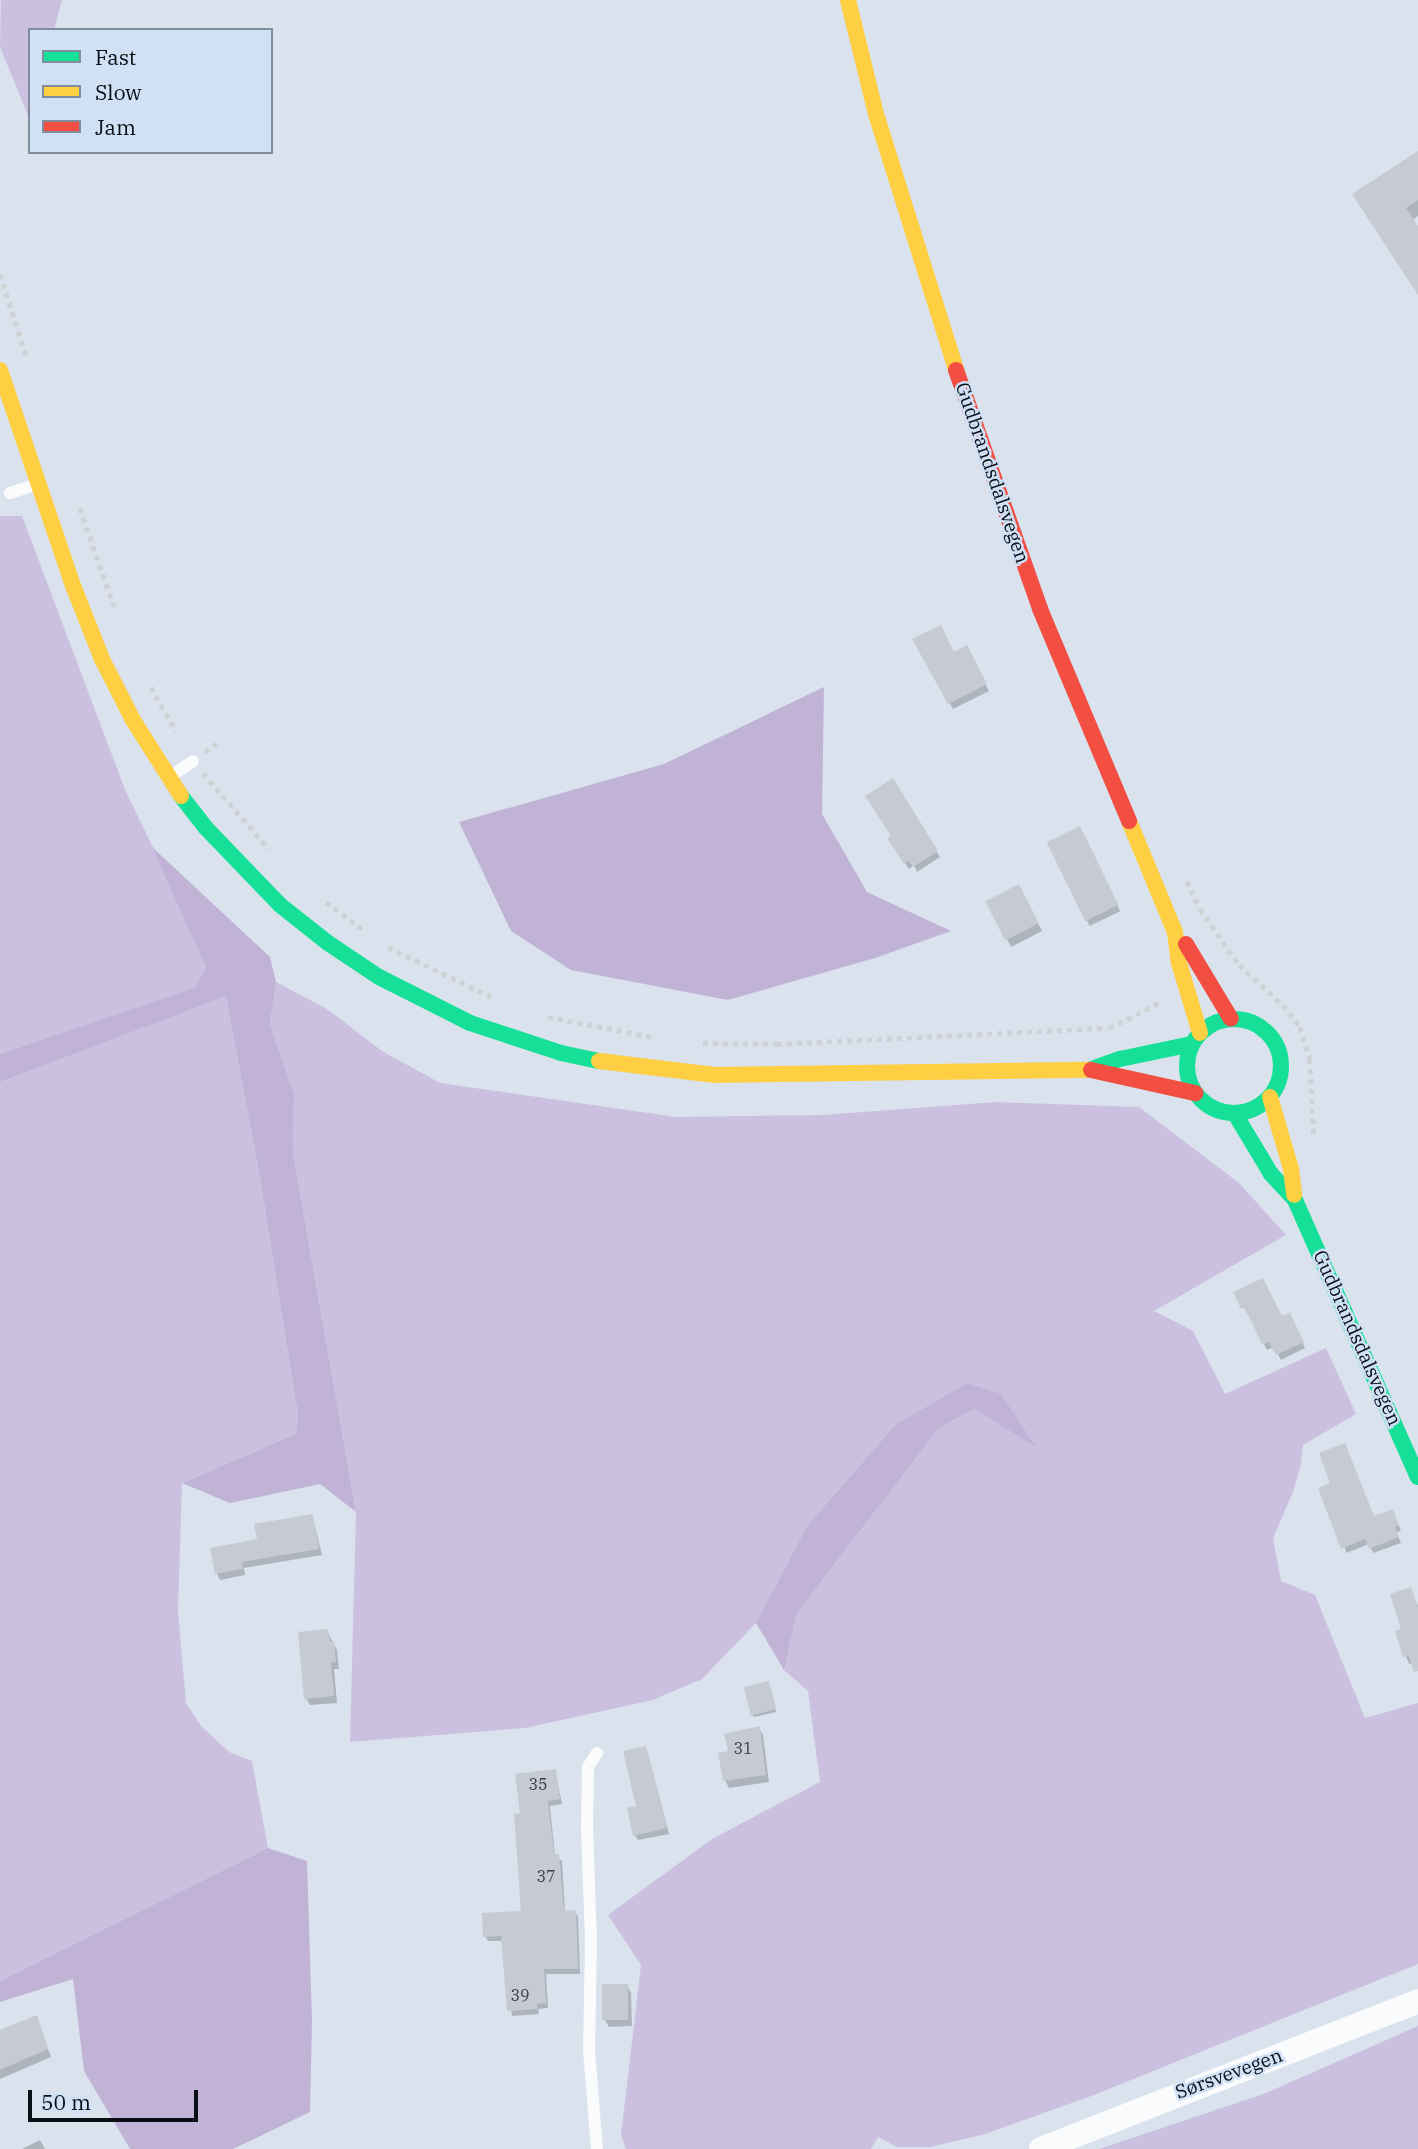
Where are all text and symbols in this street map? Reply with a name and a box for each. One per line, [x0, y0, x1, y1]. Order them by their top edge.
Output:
legend [28, 28, 273, 154]
text: Fast [95, 43, 136, 71]
text: Slow [95, 78, 142, 106]
text: Jam [95, 113, 136, 141]
street label: Gudbrandsdalsvegen [950, 380, 1034, 566]
street label: Gudbrandsdalsvegen [1308, 1247, 1406, 1429]
house number: 31 [733, 1738, 753, 1758]
house number: 35 [528, 1774, 548, 1794]
house number: 37 [536, 1866, 556, 1886]
house number: 39 [510, 1985, 530, 2005]
street label: Sørsvevegen [1172, 2044, 1286, 2104]
scale bar [32, 2076, 201, 2120]
text: 50 m [41, 2088, 91, 2116]

